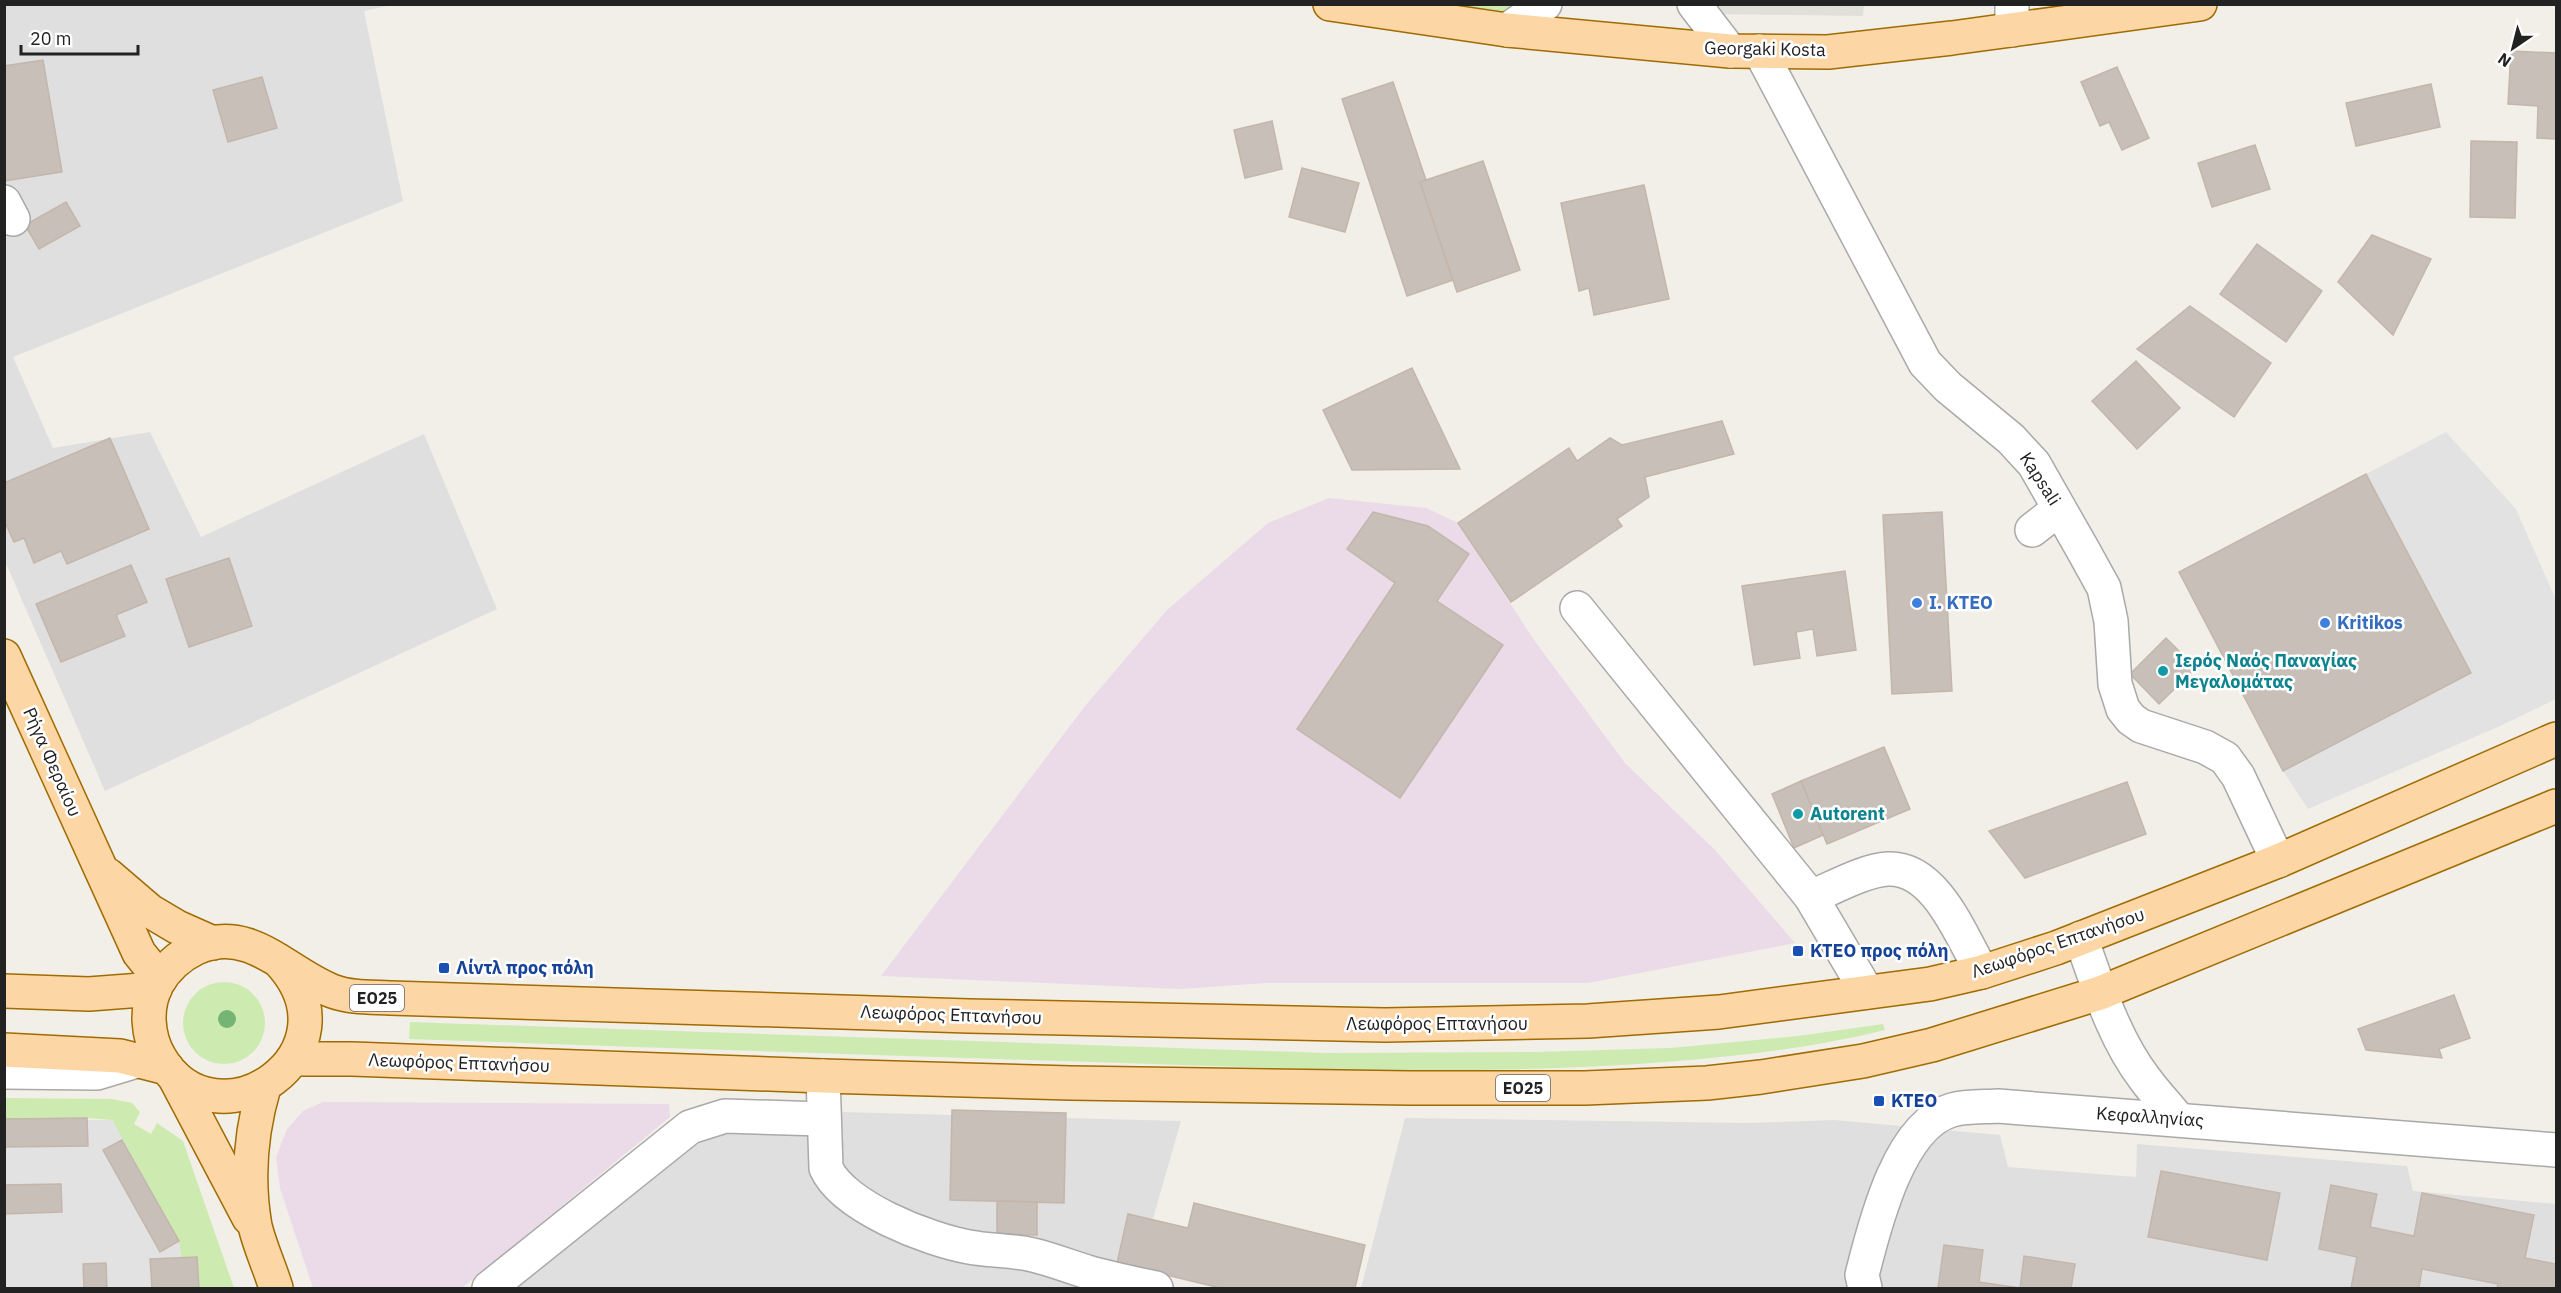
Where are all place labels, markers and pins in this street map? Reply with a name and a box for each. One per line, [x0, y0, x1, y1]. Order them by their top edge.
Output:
place label: Ι. ΚΤΕΟ [1929, 591, 1993, 614]
marker: Ι. ΚΤΕΟ [1910, 596, 1924, 610]
place label: Kritikos [2337, 611, 2403, 634]
marker: Kritikos [2318, 616, 2332, 630]
place label: Ιερός Ναός Παναγίας Μεγαλομάτας [2175, 649, 2357, 693]
marker: Ιερός Ναός Παναγίας Μεγαλομάτας [2156, 664, 2170, 678]
place label: Autorent [1810, 802, 1885, 825]
marker: Autorent [1791, 807, 1805, 821]
place label: ΚΤΕΟ προς πόλη [1810, 939, 1948, 962]
marker: ΚΤΕΟ προς πόλη [1791, 944, 1805, 958]
place label: Λίντλ προς πόλη [456, 956, 594, 979]
marker: Λίντλ προς πόλη [437, 961, 451, 975]
place label: ΚΤΕΟ [1891, 1089, 1937, 1112]
marker: ΚΤΕΟ [1872, 1094, 1886, 1108]

